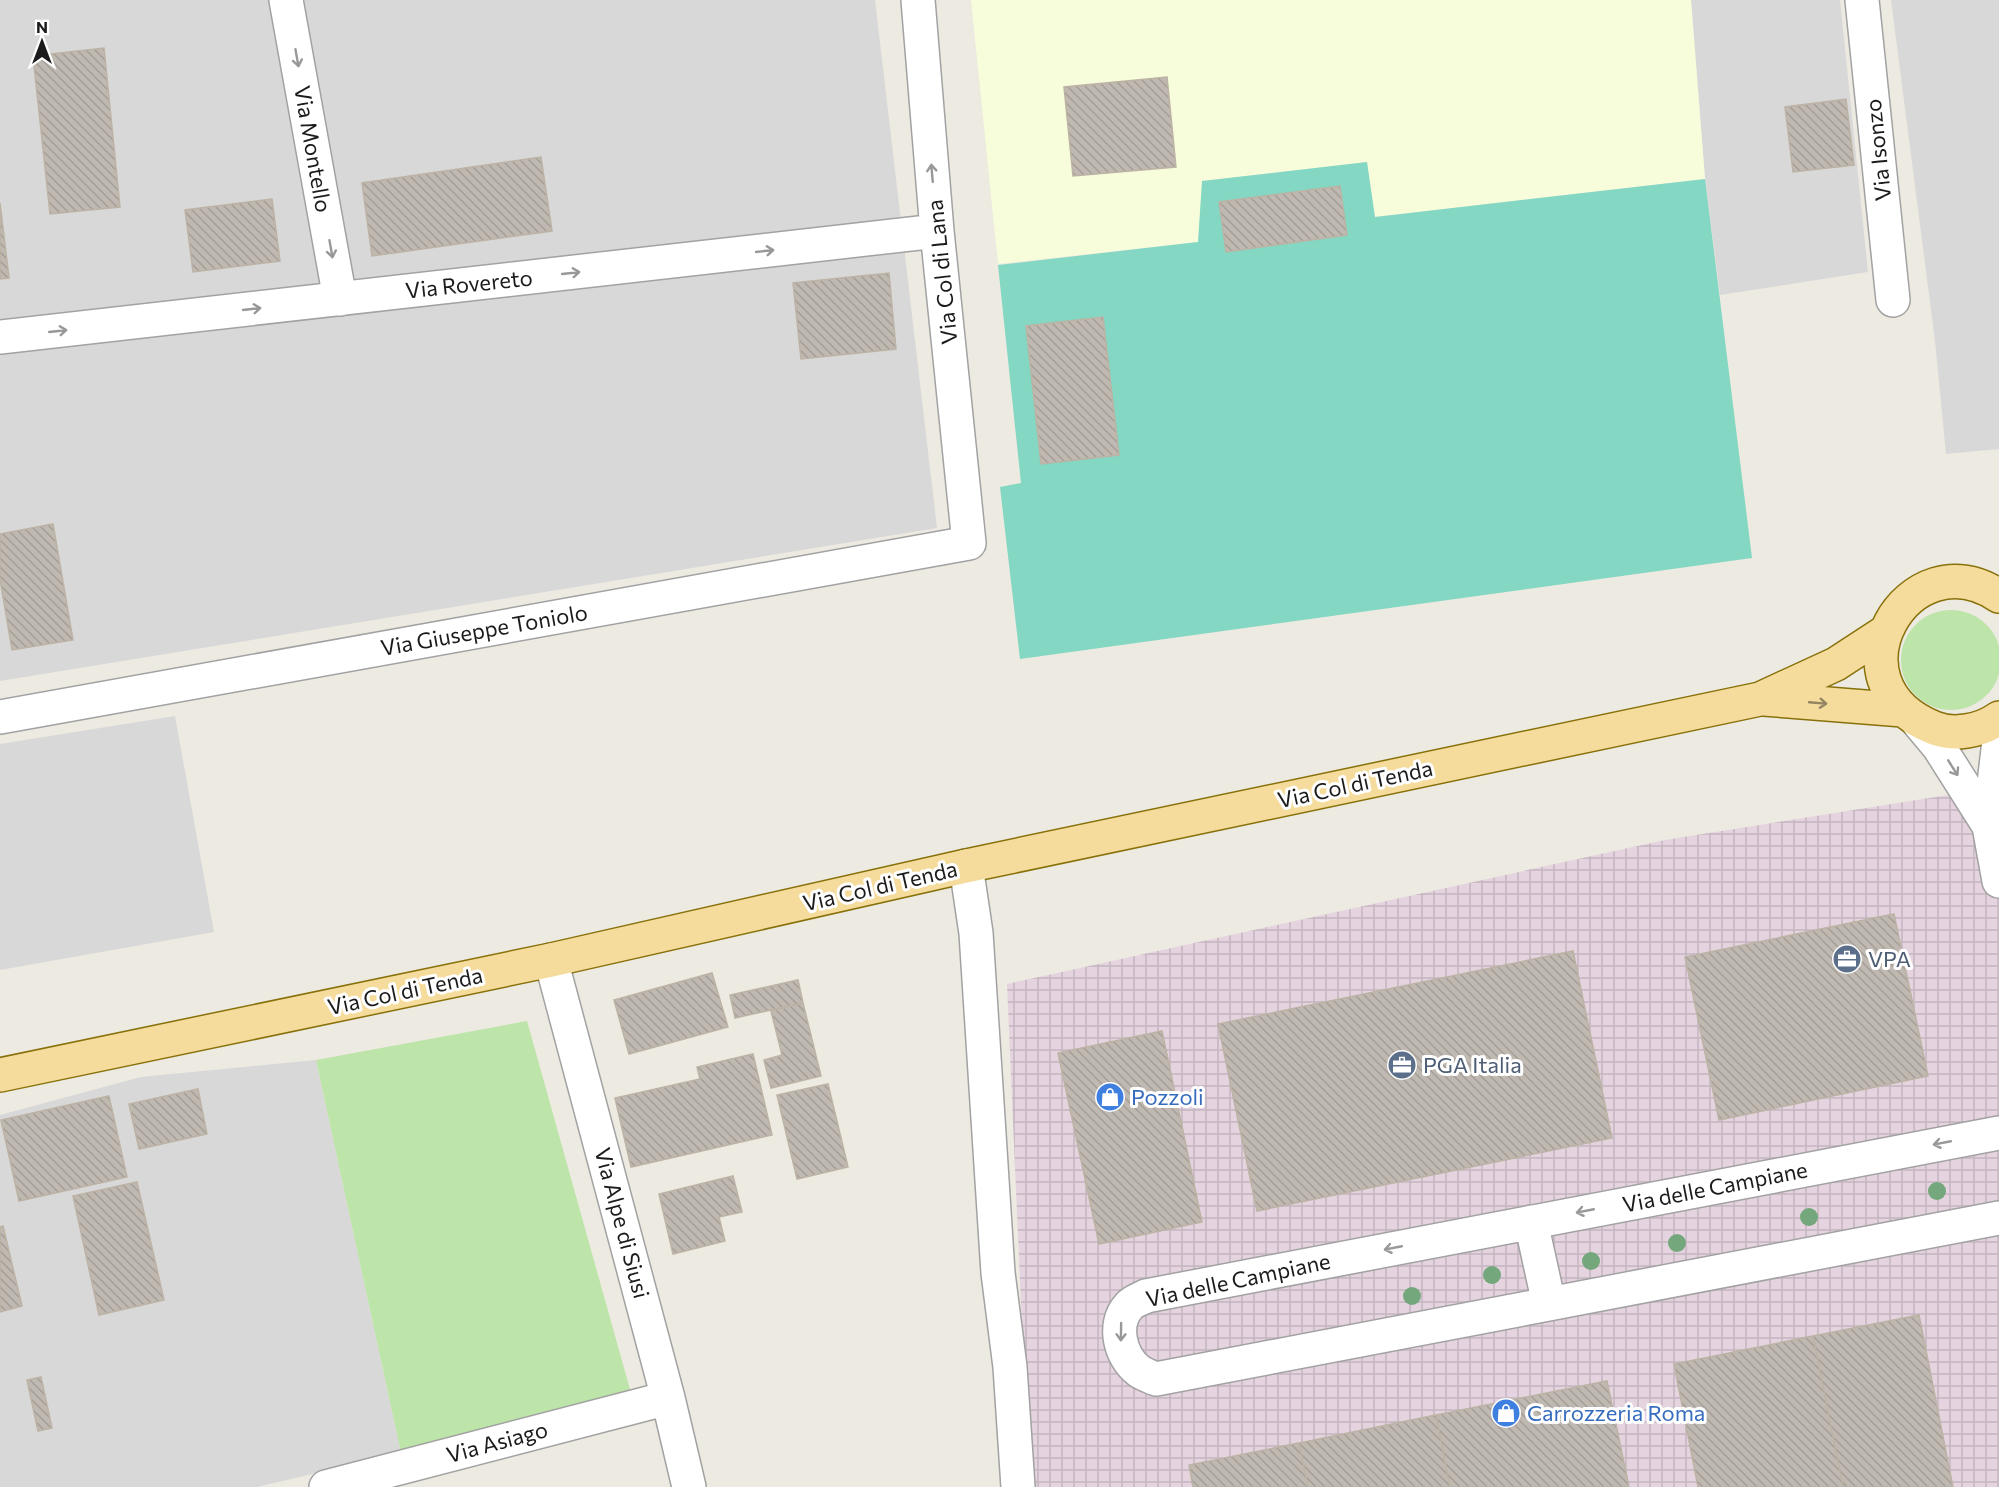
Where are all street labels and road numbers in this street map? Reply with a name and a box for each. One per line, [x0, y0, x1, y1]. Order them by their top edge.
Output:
street label: Via Montello [289, 84, 338, 214]
street label: Via Isonzo [1859, 98, 1896, 202]
street label: Via Col di Lana [920, 198, 963, 346]
street label: Via Rovereto [404, 263, 534, 304]
street label: Via Giuseppe Toniolo [378, 598, 590, 661]
street label: Via Col di Tenda [1275, 754, 1435, 813]
street label: Via Col di Tenda [800, 855, 960, 916]
street label: Via Col di Tenda [325, 961, 485, 1020]
street label: Via Alpe di Siusi [589, 1144, 656, 1301]
street label: Via delle Campiane [1620, 1155, 1810, 1218]
street label: Via delle Campiane [1143, 1247, 1333, 1312]
street label: Via Asiago [443, 1415, 550, 1468]

